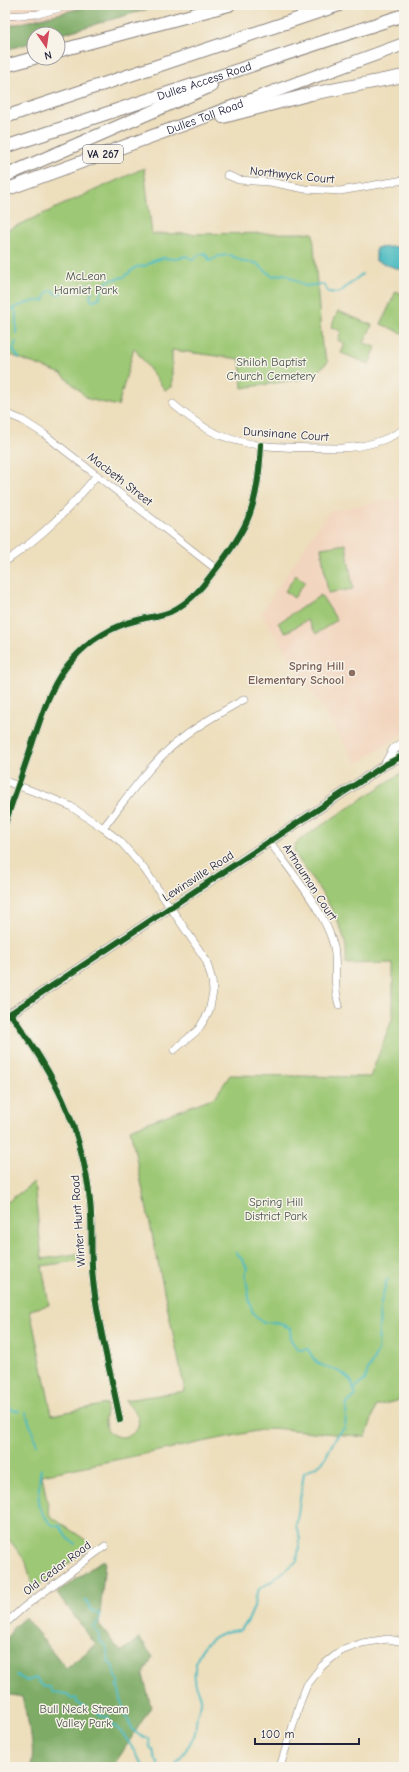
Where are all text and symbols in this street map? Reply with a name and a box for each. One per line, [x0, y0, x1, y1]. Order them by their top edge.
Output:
north arrow [26, 26, 66, 66]
text: N [43, 48, 53, 62]
street label: Dulles Access Road [155, 59, 253, 103]
street label: Dulles Toll Road [165, 96, 245, 137]
road number: VA 267 [83, 145, 123, 163]
street label: Northwyck Court [249, 164, 335, 186]
park label: McLean Hamlet Park [54, 269, 118, 297]
park label: Shiloh Baptist Church Cemetery [226, 355, 316, 383]
street label: Dunsinane Court [243, 424, 330, 444]
street label: Macbeth Street [85, 449, 156, 509]
place label: Spring Hill Elementary School [248, 659, 344, 687]
marker: Spring Hill Elementary School [347, 668, 357, 678]
street label: Artnauman Court [280, 841, 340, 924]
street label: Lewinsville Road [160, 848, 236, 904]
street label: Winter Hunt Road [68, 1174, 88, 1268]
park label: Spring Hill District Park [245, 1195, 307, 1223]
street label: Old Cedar Road [20, 1538, 94, 1598]
park label: Bull Neck Stream Valley Park [39, 1702, 129, 1730]
scale bar [255, 1720, 359, 1746]
text: 100 m [261, 1727, 294, 1741]

